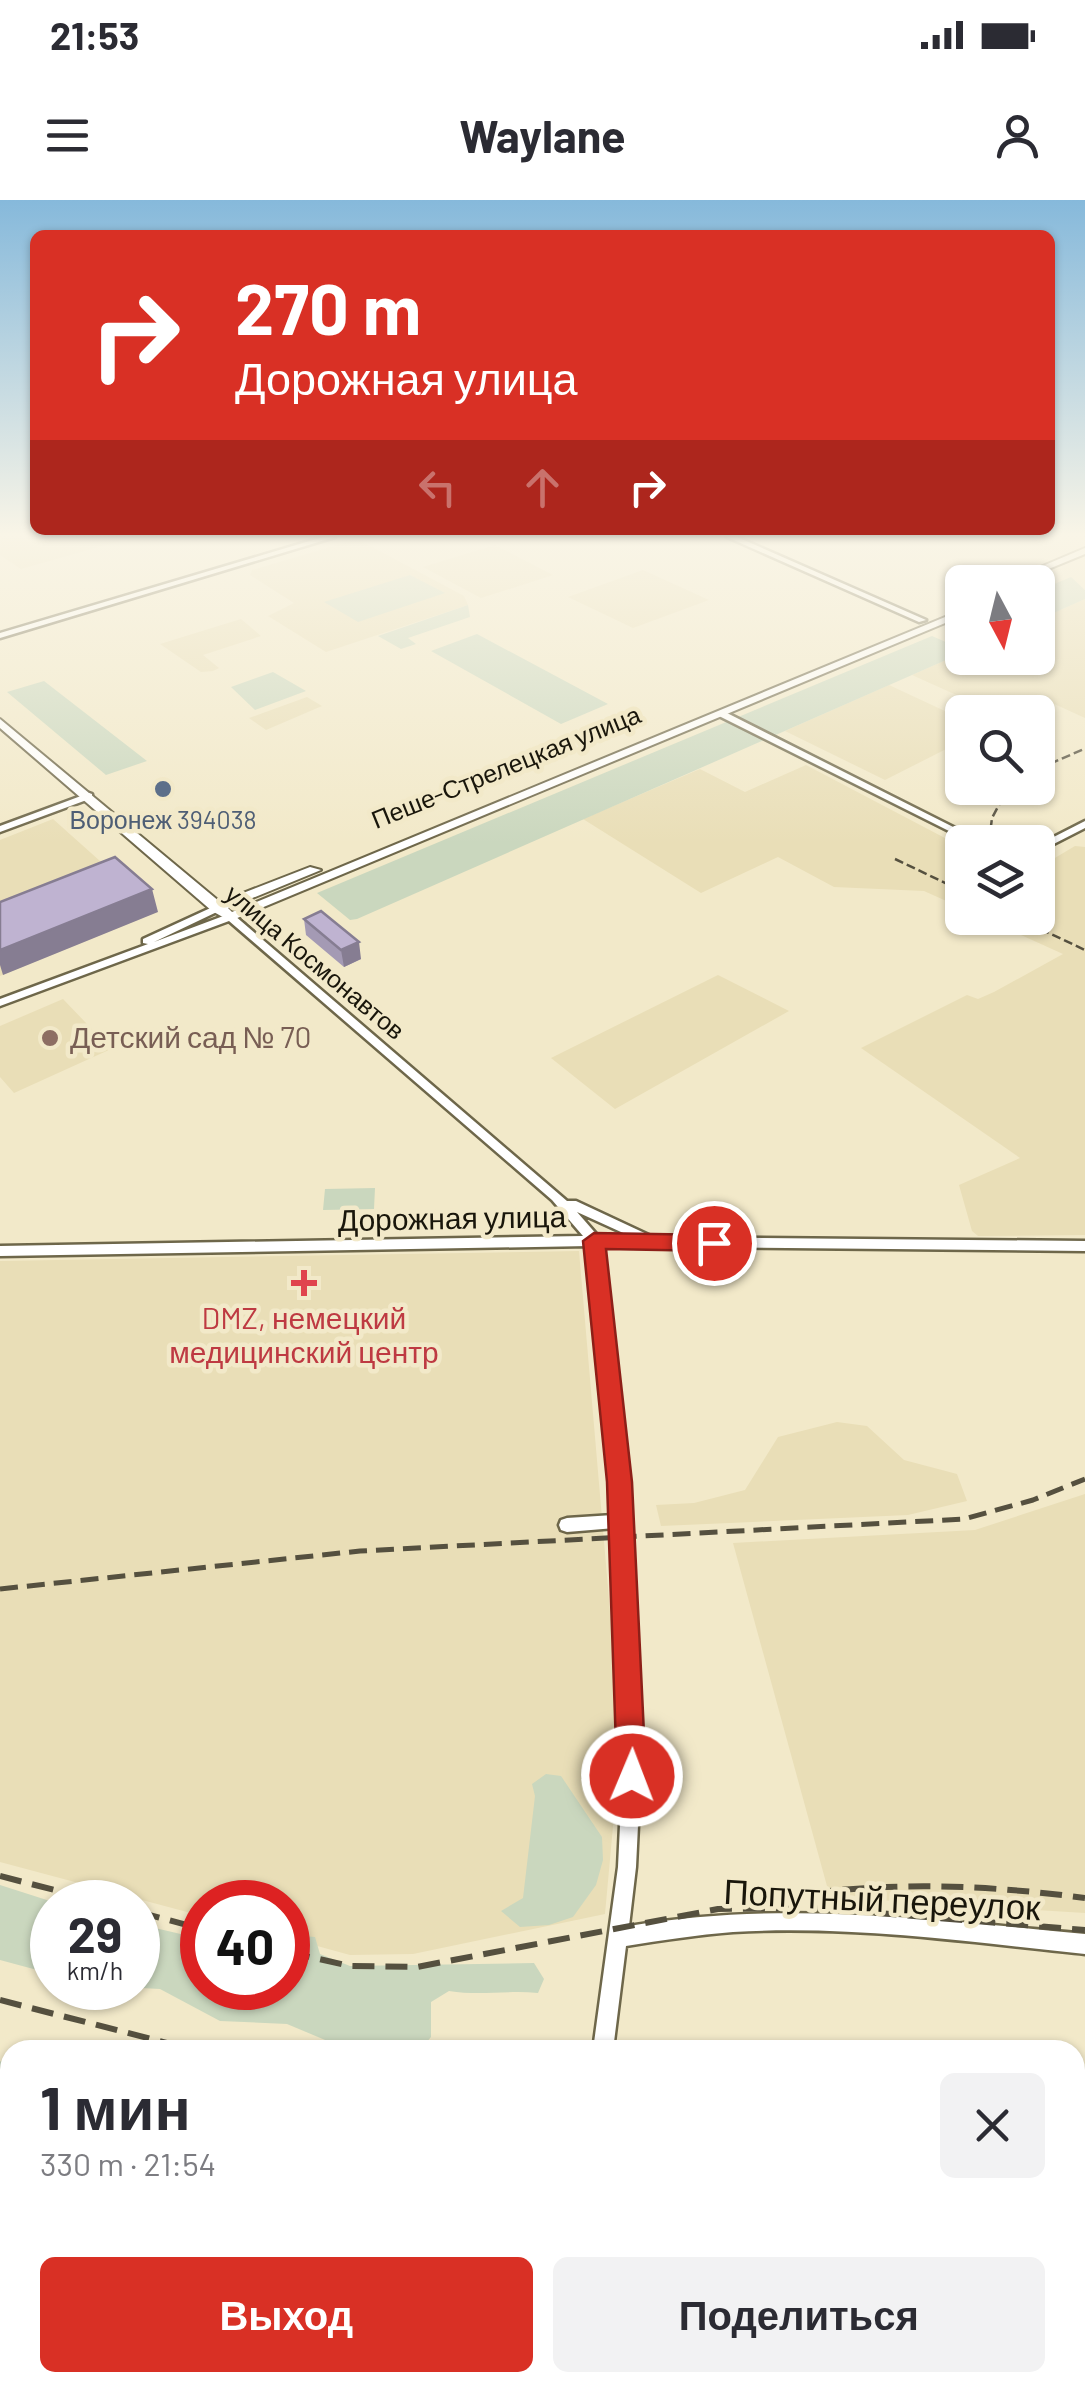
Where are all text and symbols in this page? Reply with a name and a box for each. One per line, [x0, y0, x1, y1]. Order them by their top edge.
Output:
text: 21:53 [50, 12, 139, 58]
icon: menu [40, 108, 95, 163]
text: Waylane [459, 108, 626, 162]
icon: person [990, 108, 1045, 163]
text: 270 m [235, 265, 421, 349]
icon: right [70, 270, 200, 400]
text: Дорожная улица [235, 350, 578, 404]
icon: left [410, 460, 465, 515]
icon: ahead [515, 460, 570, 515]
icon: right [620, 460, 675, 515]
north arrow [945, 565, 1055, 675]
map controls [945, 565, 1055, 935]
button: search [945, 695, 1055, 805]
street label: Пеше-Стрелецкая улица [367, 698, 645, 834]
marker: Воронеж 394038 [152, 778, 174, 800]
place label: Воронеж 394038 [69, 804, 257, 834]
button: layers [945, 825, 1055, 935]
street label: улица Космонавтов [220, 878, 411, 1045]
place label: Детский сад № 70 [70, 1018, 312, 1054]
marker: Детский сад № 70 [39, 1027, 61, 1049]
street label: Дорожная улица [337, 1197, 567, 1237]
pin [672, 1201, 757, 1286]
icon: arrive [687, 1216, 742, 1271]
marker: DMZ, немецкий медицинский центр [291, 1270, 317, 1296]
place label: DMZ, немецкий медицинский центр [169, 1299, 439, 1369]
position arrow [580, 1724, 684, 1828]
street label: Попутный переулок [723, 1869, 1042, 1927]
speed limit sign: 40 [180, 1880, 310, 2010]
text: 29 [68, 1903, 122, 1963]
text: km/h [67, 1955, 123, 1985]
text: 1 мин [40, 2070, 191, 2142]
button: close [940, 2073, 1045, 2178]
text: 330 m · 21:54 [40, 2144, 216, 2182]
button: Выход [40, 2257, 533, 2372]
button: Поделиться [553, 2257, 1045, 2372]

